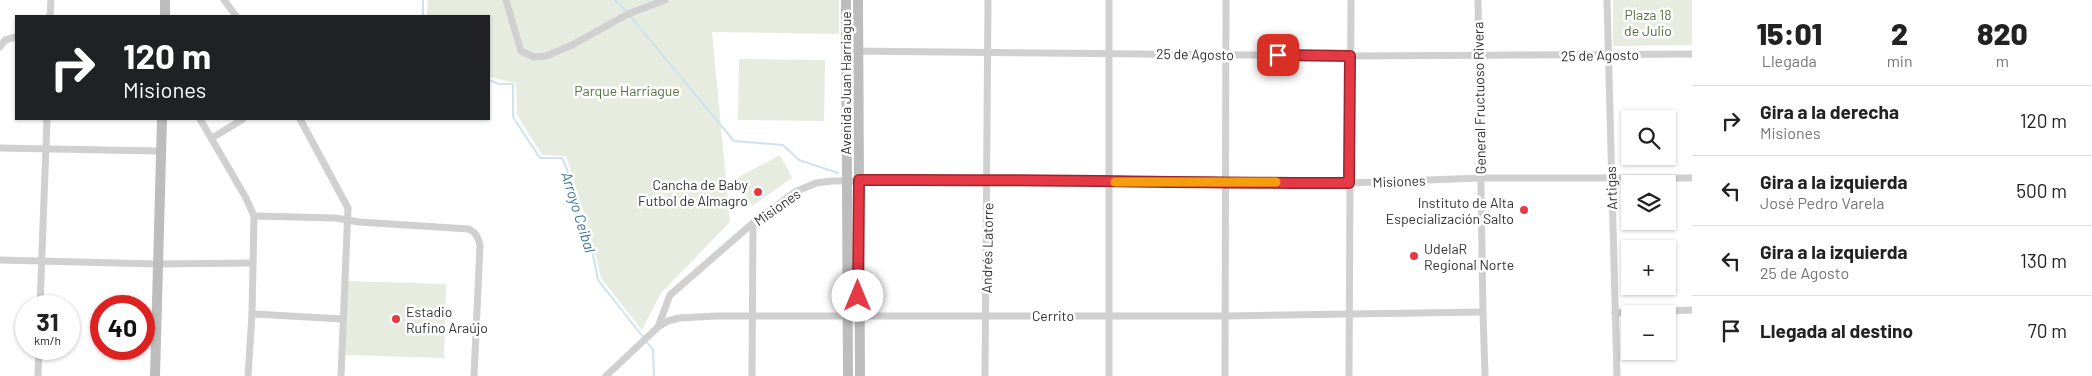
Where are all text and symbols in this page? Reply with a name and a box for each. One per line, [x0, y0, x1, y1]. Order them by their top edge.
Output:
park label: Plaza 18 de Julio [1624, 6, 1672, 39]
street label: Avenida Juan Harriague [837, 11, 854, 155]
text: 15:01 [1756, 15, 1822, 51]
text: 2 [1891, 15, 1908, 51]
text: 820 [1977, 15, 2028, 51]
street label: General Fructuoso Rivera [1469, 22, 1489, 174]
text: 120 m [123, 34, 211, 76]
pin [1257, 34, 1299, 76]
icon: right [40, 35, 105, 100]
icon: arrive [1264, 41, 1292, 69]
street label: 25 de Agosto [1156, 45, 1234, 63]
street label: 25 de Agosto [1561, 46, 1639, 64]
text: Llegada [1762, 51, 1817, 70]
text: min [1887, 51, 1913, 70]
text: m [1996, 51, 2009, 70]
text: Misiones [123, 76, 206, 102]
park label: Parque Harriague [574, 82, 680, 99]
text: Gira a la derecha [1760, 100, 1899, 123]
icon: right [1717, 107, 1745, 135]
text: 120 m [2020, 109, 2067, 132]
map controls [1621, 110, 1676, 360]
button: search [1621, 110, 1676, 165]
text: Misiones [1760, 123, 1821, 142]
street label: Artigas [1602, 166, 1620, 210]
water label: Arroyo Ceibal [558, 169, 600, 255]
text: Gira a la izquierda [1760, 170, 1908, 193]
street label: Misiones [1372, 172, 1426, 190]
button: layers [1621, 175, 1676, 230]
place label: Cancha de Baby Futbol de Almagro [638, 176, 749, 209]
icon: left [1717, 177, 1745, 205]
text: 500 m [2016, 179, 2067, 202]
street label: Misiones [750, 185, 804, 229]
marker: Cancha de Baby Futbol de Almagro [752, 186, 764, 198]
text: José Pedro Varela [1760, 193, 1884, 212]
place label: Instituto de Alta Especialización Salto [1386, 194, 1514, 227]
street label: Andrés Latorre [978, 203, 996, 293]
marker: Instituto de Alta Especialización Salto [1518, 204, 1530, 216]
place label: UdelaR Regional Norte [1424, 240, 1514, 273]
button: + [1621, 240, 1676, 295]
text: Gira a la izquierda [1760, 240, 1908, 263]
icon: left [1717, 247, 1745, 275]
text: 130 m [2020, 249, 2067, 272]
marker: UdelaR Regional Norte [1408, 250, 1420, 262]
text: 25 de Agosto [1760, 263, 1849, 282]
position arrow [831, 269, 883, 321]
speed limit sign: 40 [90, 295, 155, 360]
place label: Estadio Rufino Araújo [406, 303, 488, 336]
button: − [1621, 305, 1676, 360]
text: 31 [36, 306, 59, 336]
street label: Cerrito [1032, 307, 1074, 324]
marker: Estadio Rufino Araújo [390, 313, 402, 325]
icon: arrive [1717, 317, 1745, 345]
text: Llegada al destino [1760, 319, 1913, 342]
text: 70 m [2028, 319, 2067, 342]
text: km/h [34, 333, 61, 347]

